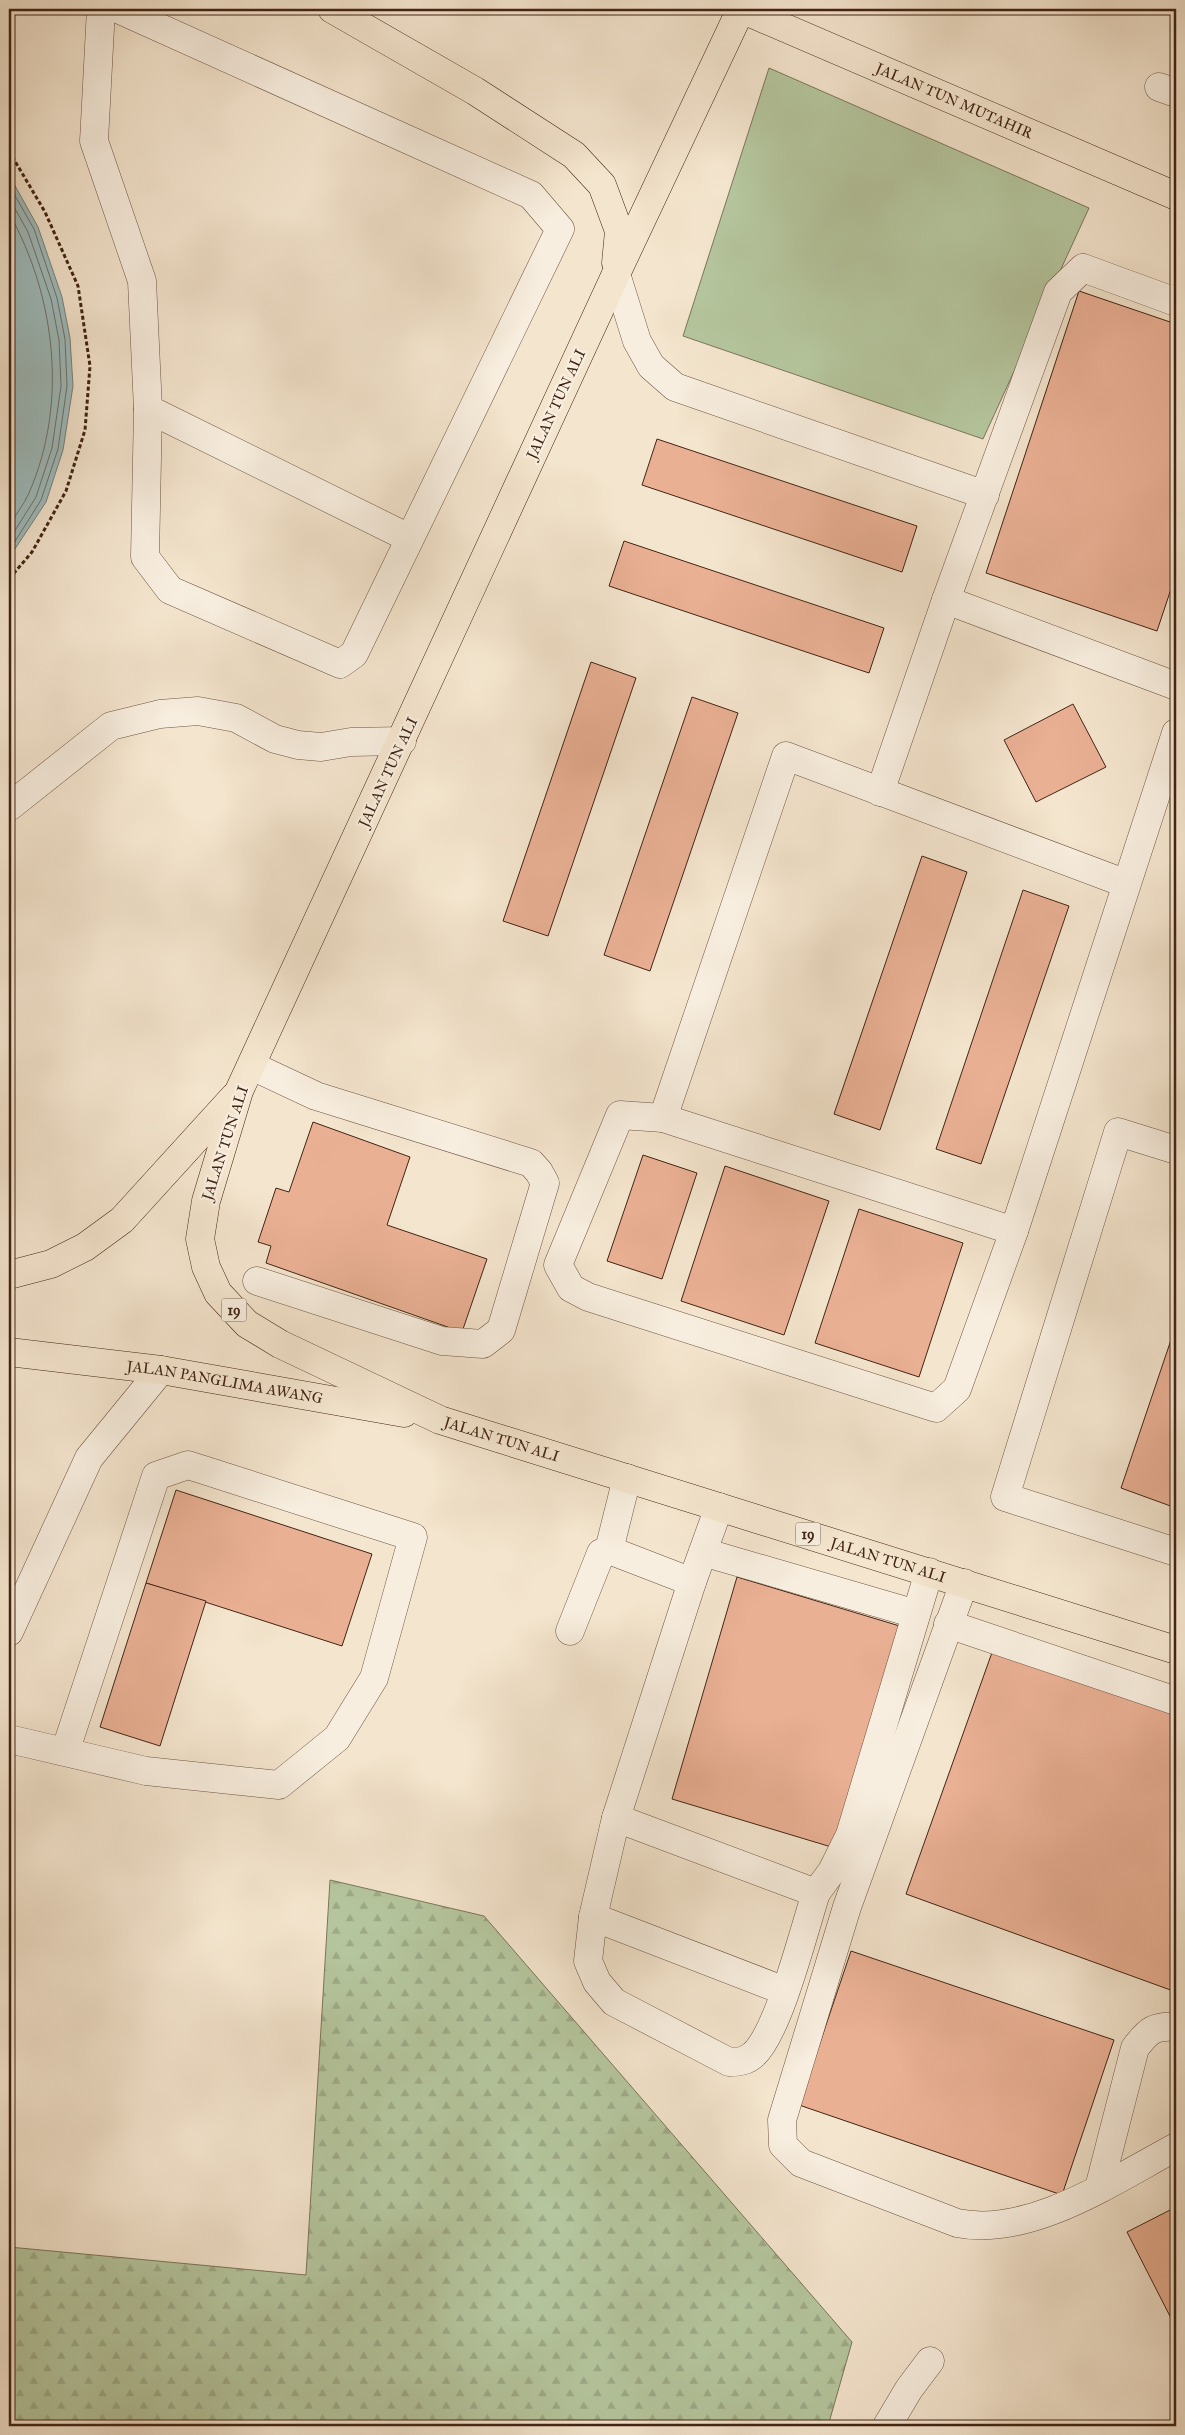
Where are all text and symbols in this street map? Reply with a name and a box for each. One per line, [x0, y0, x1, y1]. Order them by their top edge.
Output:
street label: JALAN TUN MUTAHIR [871, 58, 1036, 142]
street label: JALAN TUN ALI [522, 346, 590, 464]
street label: JALAN TUN ALI [354, 714, 422, 832]
street label: JALAN TUN ALI [197, 1083, 253, 1205]
road number: 19 [222, 1298, 246, 1322]
street label: JALAN PANGLIMA AWANG [124, 1357, 324, 1407]
street label: JALAN TUN ALI [440, 1412, 561, 1466]
road number: 19 [796, 1522, 820, 1546]
street label: JALAN TUN ALI [826, 1533, 948, 1586]

